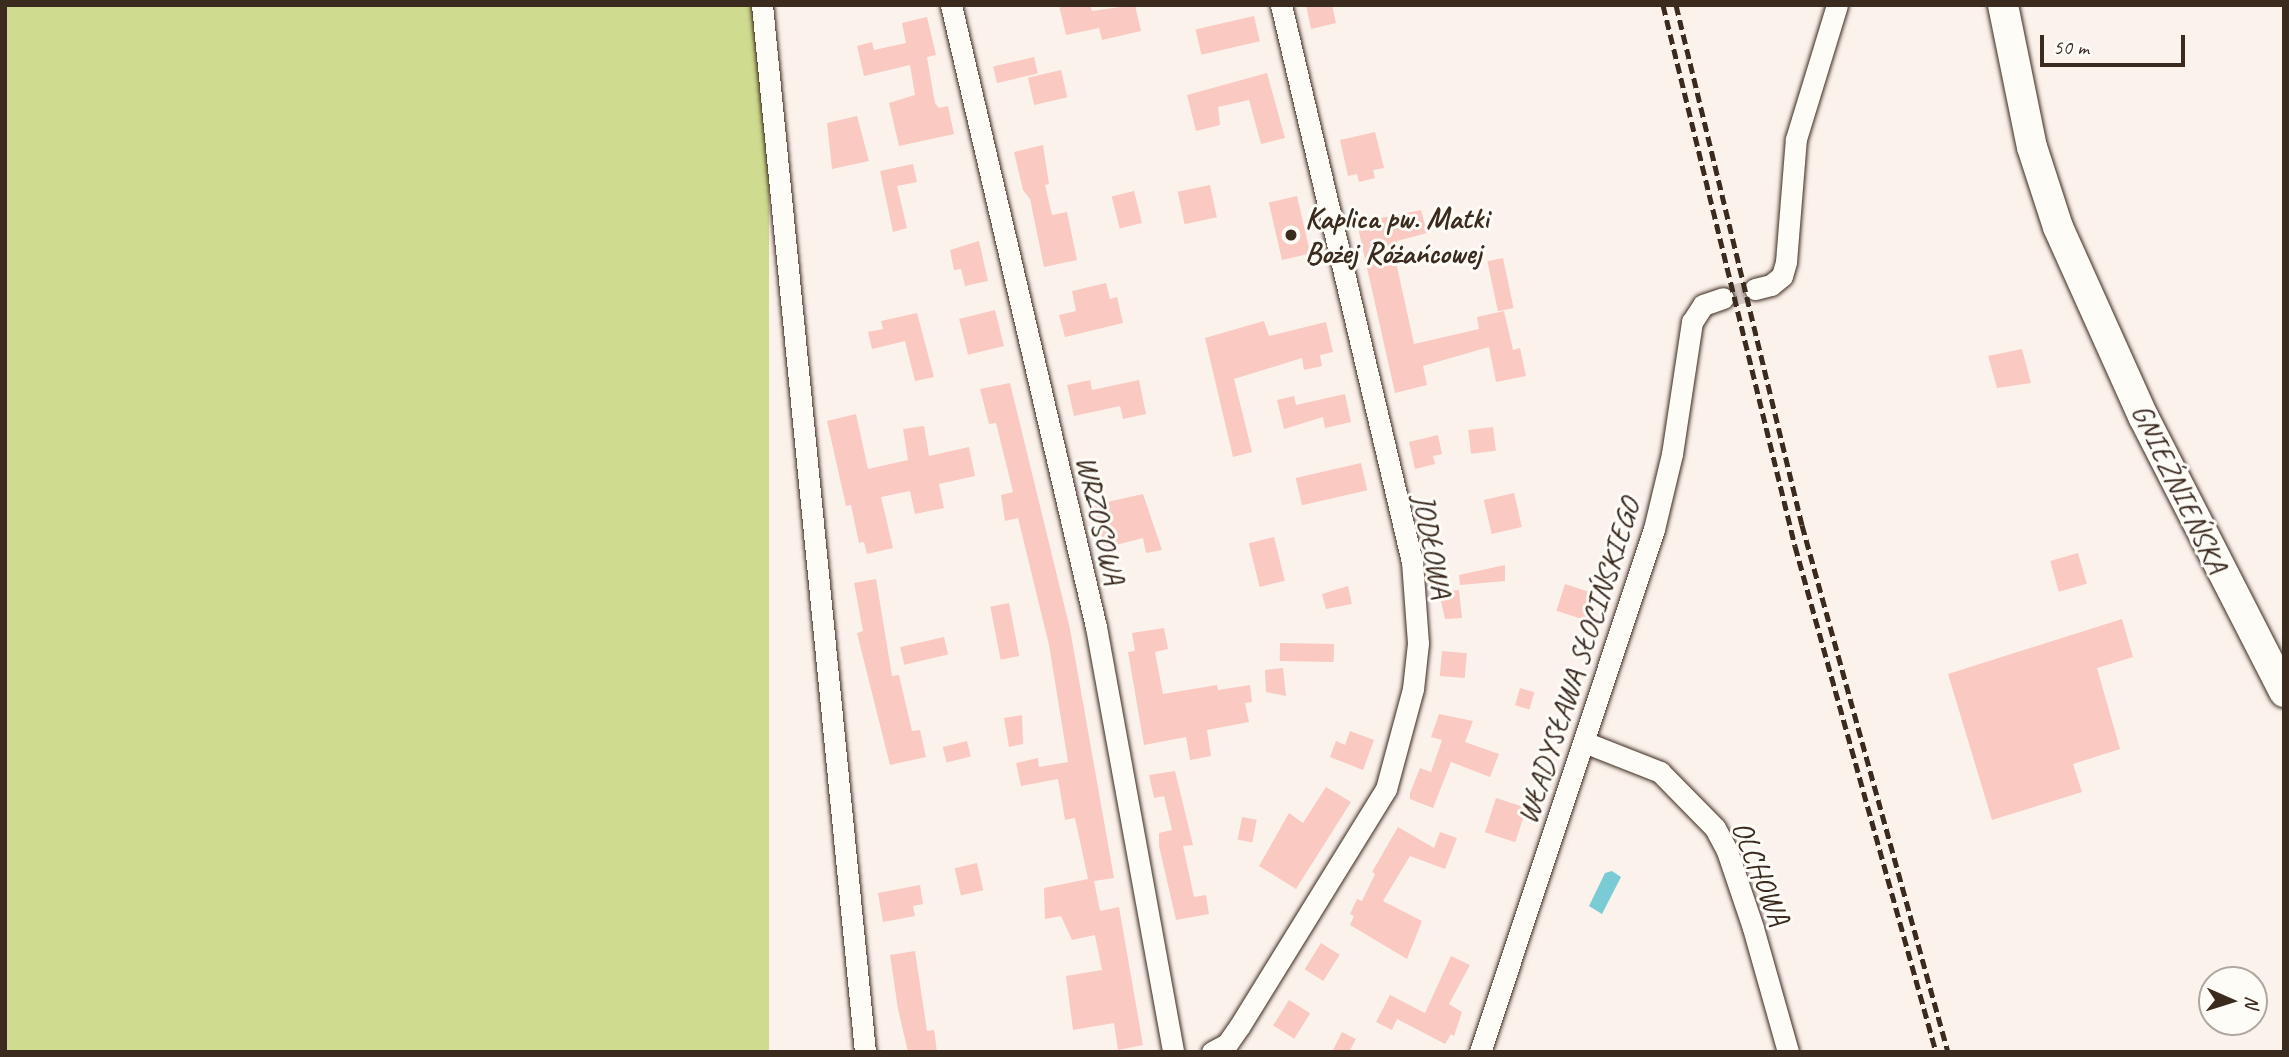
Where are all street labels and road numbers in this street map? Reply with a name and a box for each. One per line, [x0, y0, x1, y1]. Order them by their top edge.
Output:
street label: GNIEŹNIEŃSKA [2124, 398, 2236, 578]
street label: WRZOSOWA [1069, 452, 1133, 588]
street label: JODŁOWA [1405, 491, 1461, 601]
street label: WŁADYSŁAWA SŁOCIŃSKIEGO [1508, 494, 1648, 828]
street label: OLCHOWA [1724, 816, 1798, 930]

